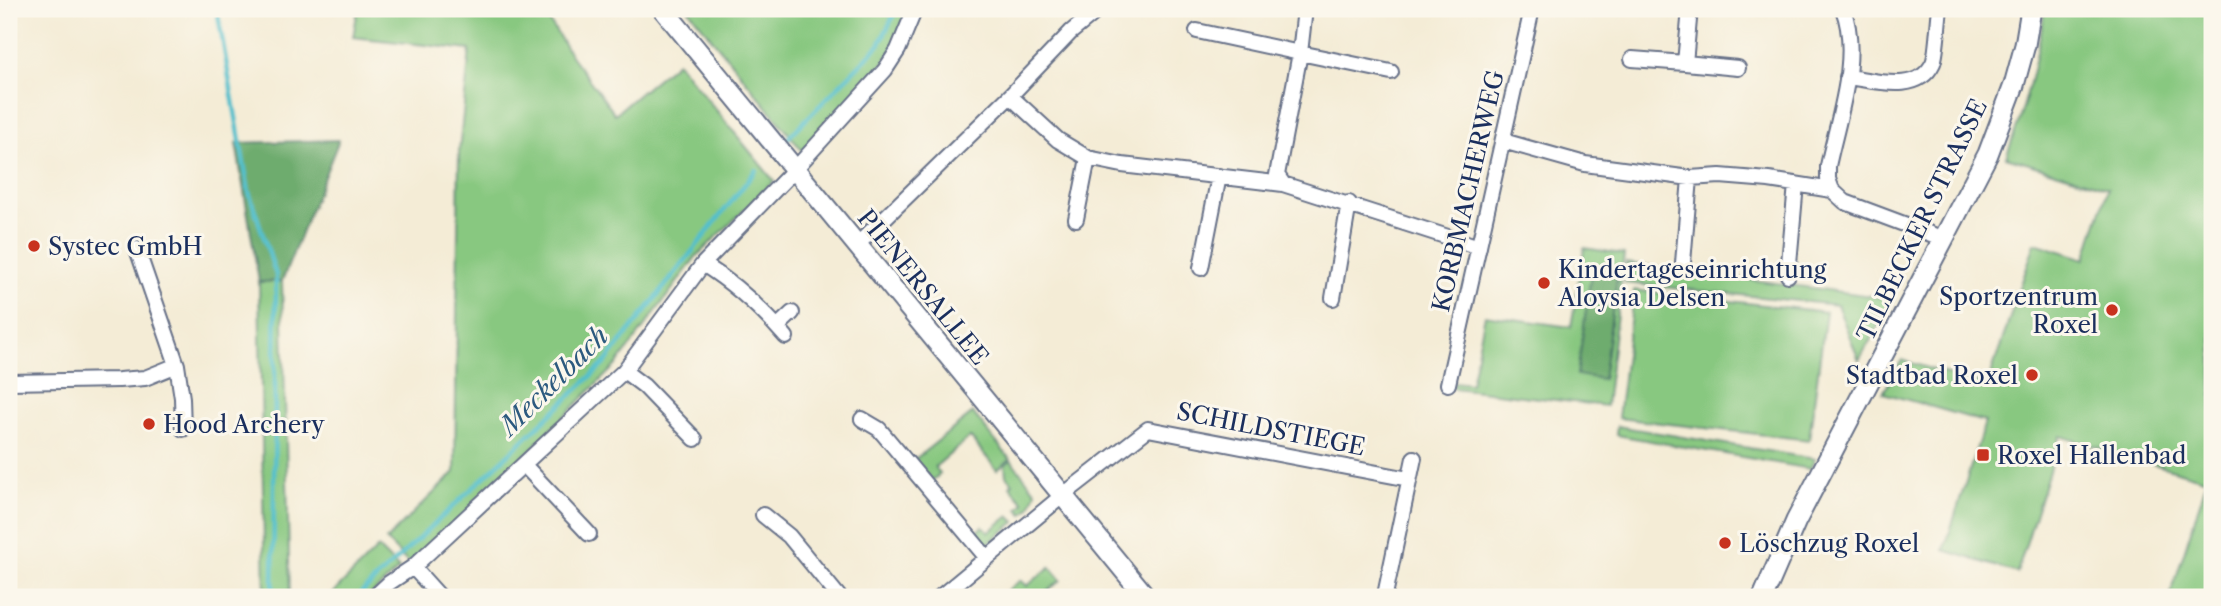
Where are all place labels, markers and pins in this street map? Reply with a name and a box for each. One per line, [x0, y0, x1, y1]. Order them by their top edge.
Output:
place label: Systec GmbH [48, 232, 203, 261]
marker: Systec GmbH [26, 238, 42, 254]
place label: Kindertageseinrichtung Aloysia Delsen [1557, 255, 1827, 312]
marker: Kindertageseinrichtung Aloysia Delsen [1536, 275, 1552, 291]
place label: Sportzentrum Roxel [1939, 282, 2098, 339]
marker: Sportzentrum Roxel [2104, 302, 2120, 318]
place label: Stadtbad Roxel [1846, 361, 2018, 390]
marker: Stadtbad Roxel [2024, 367, 2040, 383]
place label: Hood Archery [163, 410, 325, 439]
marker: Hood Archery [141, 416, 157, 432]
place label: Roxel Hallenbad [1997, 441, 2187, 470]
marker: Roxel Hallenbad [1975, 447, 1991, 463]
place label: Löschzug Roxel [1739, 529, 1919, 558]
marker: Löschzug Roxel [1717, 535, 1733, 551]

